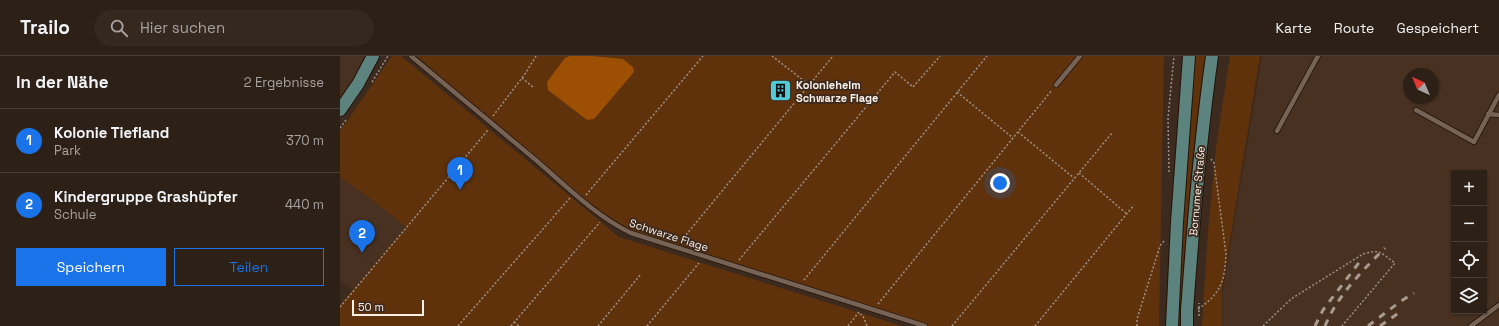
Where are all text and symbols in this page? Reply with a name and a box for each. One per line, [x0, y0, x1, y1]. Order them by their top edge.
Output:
search box [94, 10, 374, 46]
text: Trailo [20, 15, 70, 40]
icon: search [108, 17, 130, 39]
text: Hier suchen [140, 18, 225, 37]
text: Karte [1276, 19, 1312, 37]
text: Route [1334, 19, 1374, 37]
text: Gespeichert [1396, 19, 1479, 37]
north arrow [1403, 68, 1439, 104]
text: In der Nähe [16, 71, 108, 93]
text: 2 Ergebnisse [244, 74, 324, 91]
building icon: Kolonieheim Schwarze Flage [767, 78, 793, 104]
place label: Kolonieheim Schwarze Flage [796, 78, 878, 105]
text: Kolonie Tiefland [54, 123, 169, 142]
text: 1 [26, 132, 32, 149]
text: 370 m [286, 132, 324, 149]
text: Park [54, 142, 81, 159]
street label: Bornumer Straße [1186, 146, 1208, 236]
pin: 1 [447, 157, 473, 190]
map controls [1451, 170, 1487, 314]
button: + [1451, 170, 1487, 206]
your location [990, 173, 1010, 193]
text: Kindergruppe Grashüpfer [54, 187, 238, 206]
text: 2 [25, 196, 33, 213]
text: 440 m [285, 196, 324, 213]
text: Schule [54, 206, 96, 223]
button: − [1451, 206, 1487, 242]
street label: Schwarze Flage [628, 216, 710, 254]
pin: 2 [349, 220, 375, 253]
button: locate [1451, 242, 1487, 278]
button: Speichern [16, 248, 166, 286]
button: Teilen [174, 248, 324, 286]
button: layers [1451, 278, 1487, 314]
scale bar [352, 298, 424, 317]
text: 50 m [358, 300, 384, 314]

